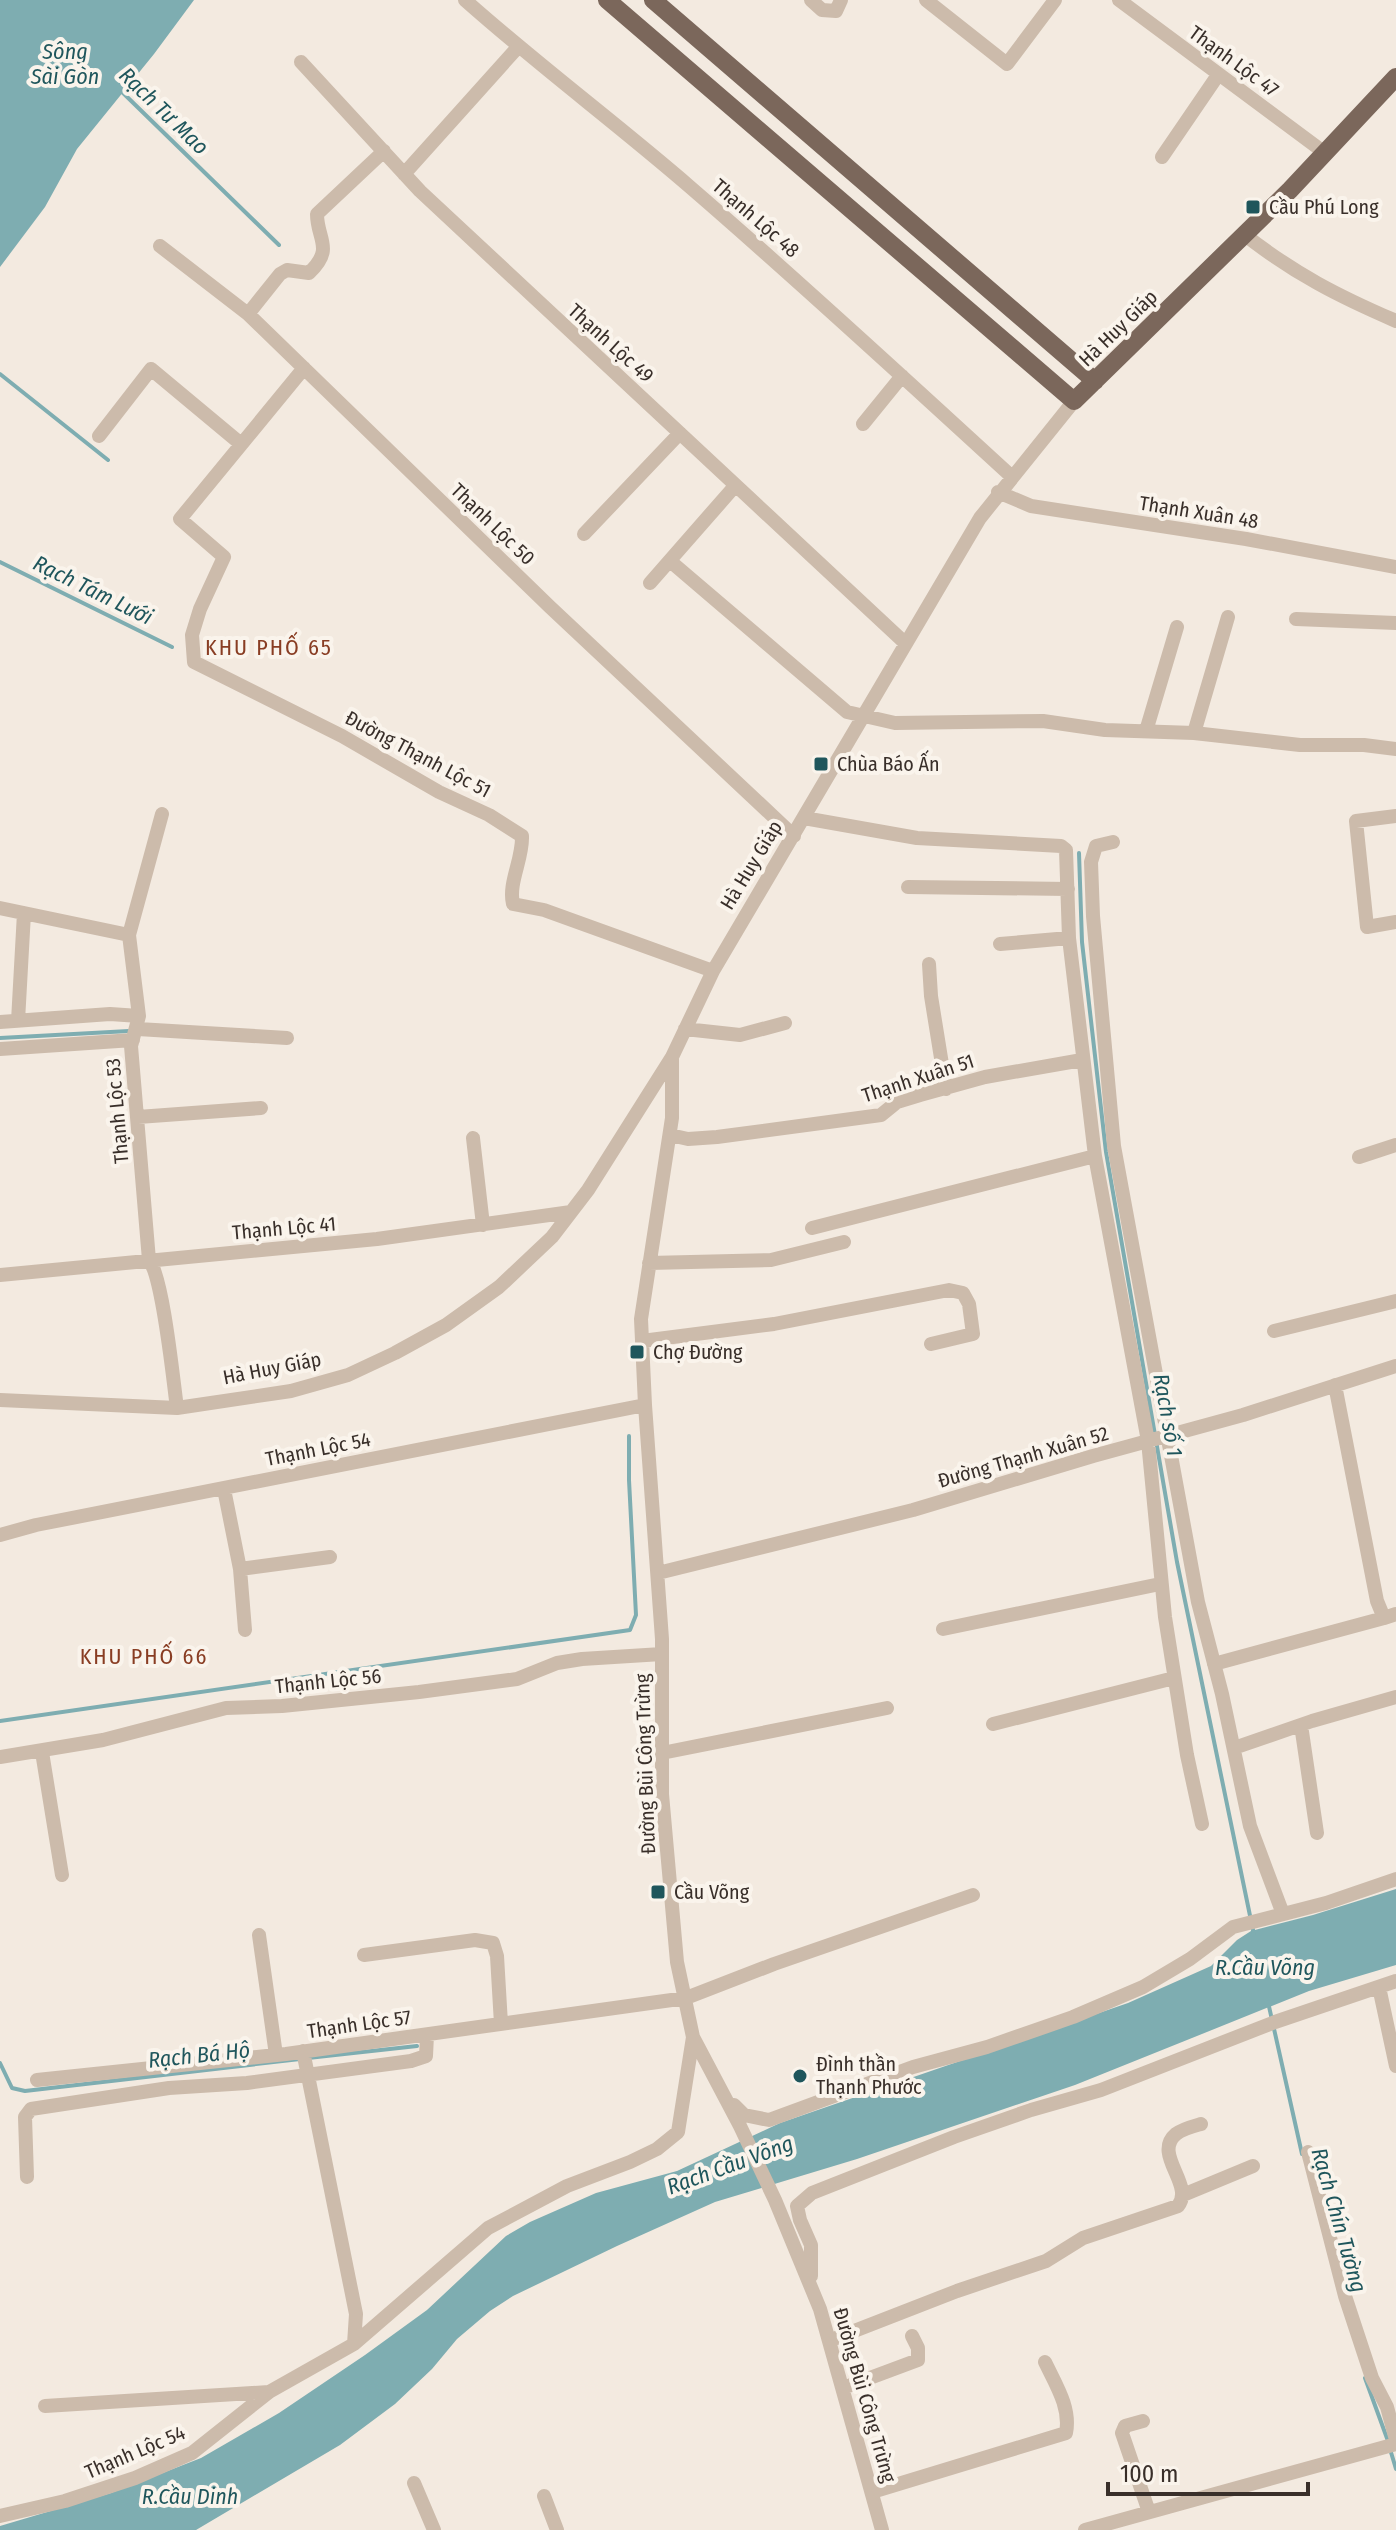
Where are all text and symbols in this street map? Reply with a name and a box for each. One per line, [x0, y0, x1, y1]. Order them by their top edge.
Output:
street label: Thạnh Lộc 47 [1184, 20, 1284, 102]
water label: Sông Sài Gòn [30, 38, 99, 90]
water label: Rạch Tư Mao [114, 62, 214, 160]
street label: Thạnh Lộc 48 [708, 174, 804, 262]
place label: Cầu Phú Long [1269, 195, 1379, 219]
marker: Cầu Phú Long [1244, 198, 1262, 216]
street label: Hà Huy Giáp [1074, 285, 1162, 371]
street label: Thạnh Lộc 49 [563, 298, 659, 388]
street label: Thạnh Lộc 50 [446, 478, 540, 570]
street label: Thạnh Xuân 48 [1138, 491, 1260, 533]
water label: Rạch Tám Lưới [29, 549, 158, 631]
district label: KHU PHỐ 65 [205, 631, 333, 661]
street label: Đường Thạnh Lộc 51 [341, 705, 495, 803]
place label: Chùa Báo Ấn [837, 750, 939, 776]
marker: Chùa Báo Ấn [812, 755, 830, 773]
street label: Hà Huy Giáp [715, 816, 787, 914]
street label: Thạnh Xuân 51 [859, 1049, 977, 1107]
street label: Thạnh Lộc 53 [100, 1057, 134, 1165]
street label: Thạnh Lộc 41 [231, 1212, 337, 1244]
place label: Chợ Đường [653, 1340, 743, 1364]
marker: Chợ Đường [628, 1343, 646, 1361]
street label: Hà Huy Giáp [221, 1347, 323, 1389]
water label: Rạch số 1 [1147, 1372, 1189, 1458]
street label: Đường Thạnh Xuân 52 [935, 1421, 1111, 1493]
street label: Thạnh Lộc 54 [263, 1427, 373, 1471]
district label: KHU PHỐ 66 [80, 1640, 208, 1670]
street label: Thạnh Lộc 56 [274, 1663, 382, 1699]
street label: Đường Bùi Công Trừng [630, 1673, 660, 1855]
place label: Cầu Võng [674, 1880, 750, 1904]
marker: Cầu Võng [649, 1883, 667, 1901]
water label: R.Cầu Võng [1215, 1954, 1315, 1981]
street label: Thạnh Lộc 57 [306, 2005, 412, 2043]
water label: Rạch Bá Hộ [147, 2036, 251, 2074]
place label: Đình thần Thạnh Phước [816, 2052, 922, 2099]
marker: Đình thần Thạnh Phước [791, 2067, 809, 2085]
water label: Rạch Cầu Võng [663, 2130, 797, 2200]
water label: Rạch Chín Tường [1305, 2145, 1373, 2295]
street label: Đường Bùi Công Trừng [829, 2305, 902, 2486]
street label: Thạnh Lộc 54 [81, 2420, 189, 2484]
scale bar [1108, 2446, 1308, 2496]
text: 100 m [1120, 2460, 1178, 2488]
water label: R.Cầu Dinh [142, 2483, 238, 2510]

